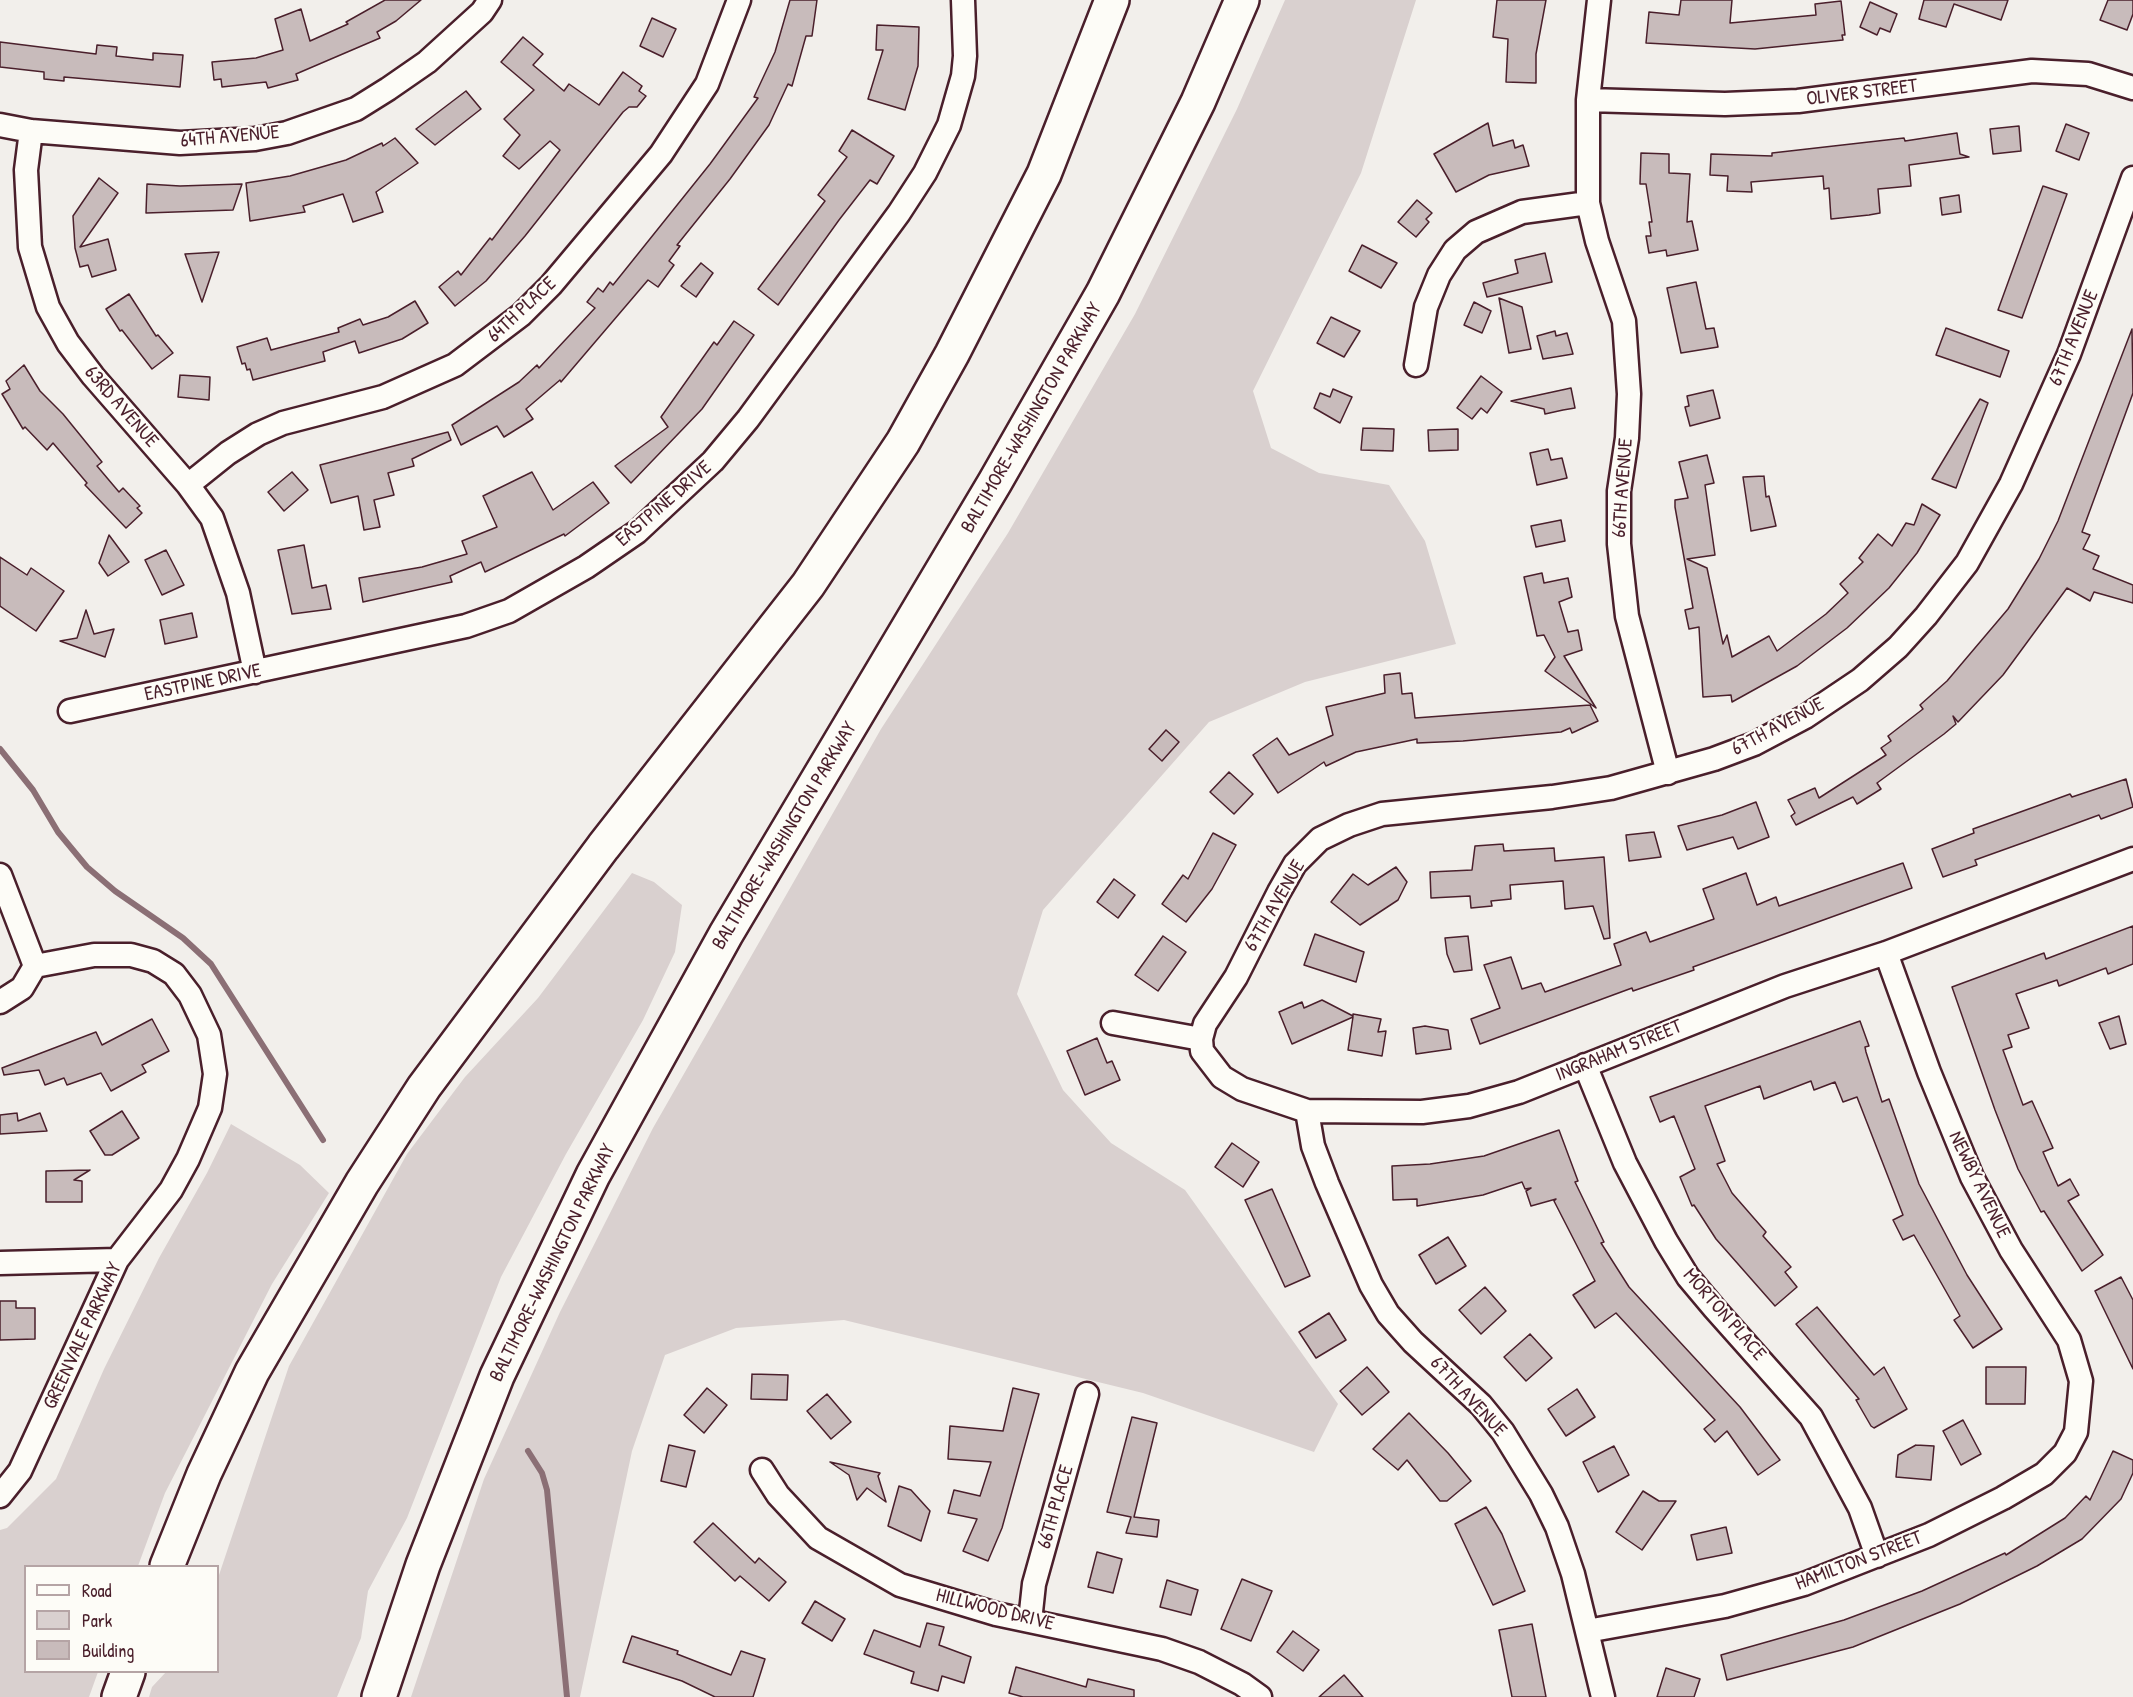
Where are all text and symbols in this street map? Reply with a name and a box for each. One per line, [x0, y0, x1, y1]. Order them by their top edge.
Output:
street label: OLIVER STREET [1805, 74, 1919, 112]
street label: 64TH AVENUE [180, 121, 280, 153]
street label: 64TH PLACE [483, 272, 561, 348]
street label: 67TH AVENUE [2044, 286, 2104, 390]
street label: BALTIMORE-WASHINGTON PARKWAY [956, 299, 1108, 537]
street label: 63RD AVENUE [79, 361, 163, 453]
street label: 66TH AVENUE [1608, 437, 1638, 539]
street label: EASTPINE DRIVE [611, 456, 717, 552]
street label: EASTPINE DRIVE [142, 659, 264, 707]
street label: 67TH AVENUE [1728, 693, 1828, 761]
street label: BALTIMORE-WASHINGTON PARKWAY [707, 718, 863, 954]
street label: 67TH AVENUE [1239, 856, 1311, 956]
street label: INGRAHAM STREET [1552, 1015, 1686, 1087]
street label: NEWBY AVENUE [1943, 1128, 2015, 1242]
street label: BALTIMORE-WASHINGTON PARKWAY [485, 1140, 621, 1386]
street label: GREENVALE PARKWAY [39, 1259, 127, 1413]
street label: MORTON PLACE [1677, 1264, 1771, 1366]
street label: 67TH AVENUE [1425, 1352, 1511, 1442]
street label: 66TH PLACE [1033, 1462, 1079, 1552]
street label: HAMILTON STREET [1792, 1526, 1926, 1596]
legend [24, 1565, 219, 1673]
text: Road [82, 1578, 112, 1603]
street label: HILLWOOD DRIVE [933, 1584, 1057, 1636]
text: Park [82, 1608, 112, 1633]
text: Building [82, 1638, 134, 1663]

